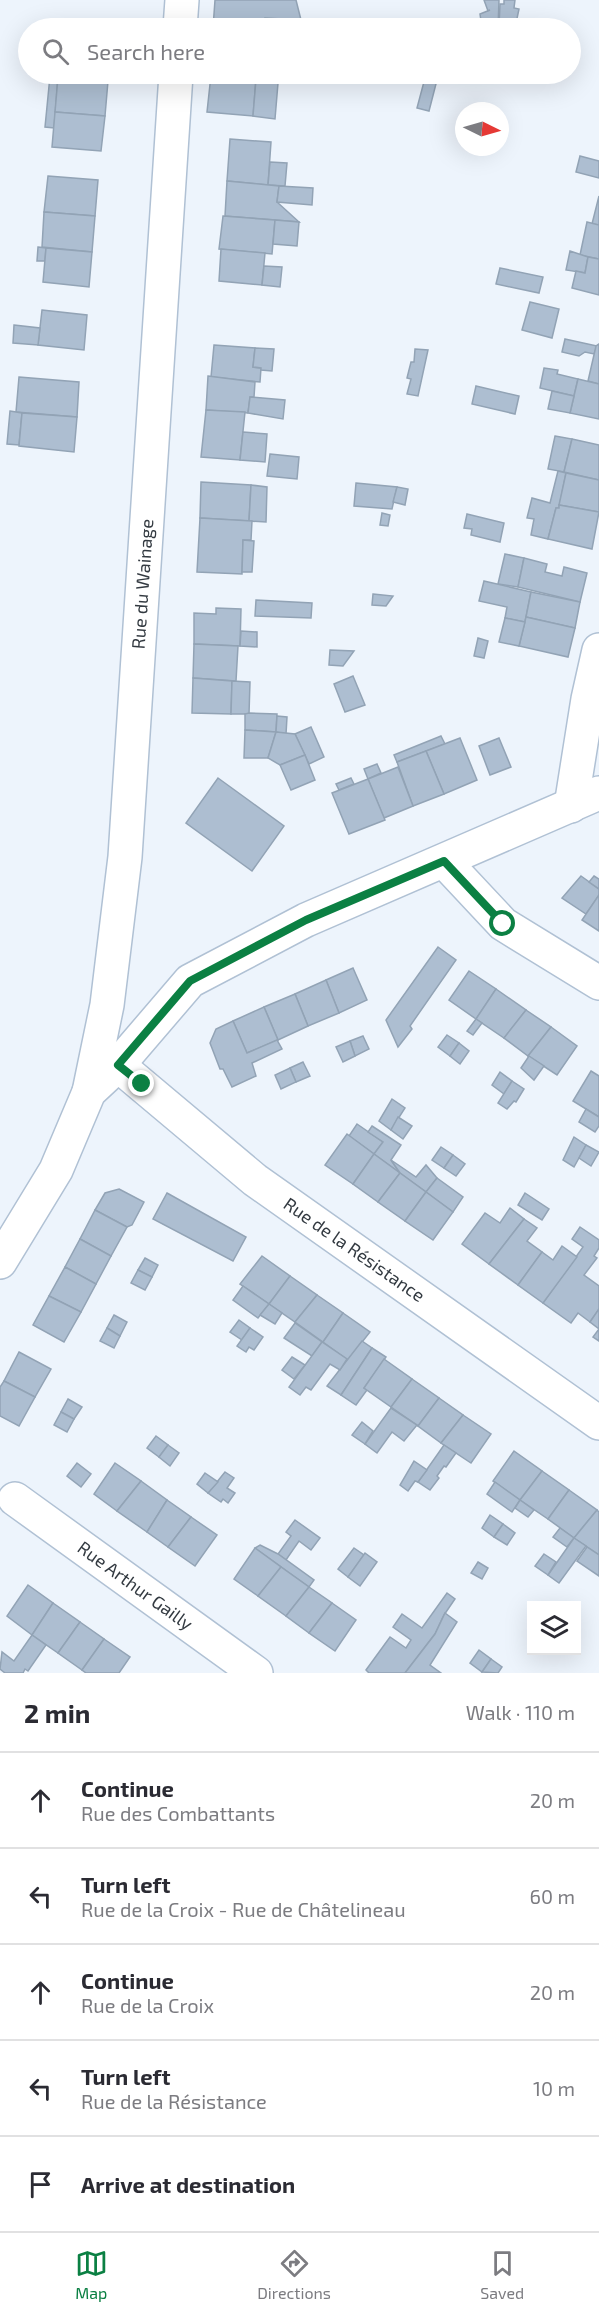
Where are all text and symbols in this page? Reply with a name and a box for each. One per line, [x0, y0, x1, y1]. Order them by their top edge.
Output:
search box [18, 18, 581, 84]
icon: search [39, 35, 72, 68]
text: Search here [87, 38, 205, 64]
north arrow [455, 102, 509, 156]
street label: Rue du Wainage [126, 518, 158, 650]
route start [489, 910, 515, 936]
route end [128, 1070, 154, 1096]
street label: Rue de la Résistance [280, 1192, 429, 1306]
street label: Rue Arthur Gailly [74, 1536, 198, 1635]
map controls [527, 1601, 581, 1655]
button: layers [527, 1601, 581, 1655]
text: 2 min [24, 1697, 90, 1728]
text: Walk · 110 m [466, 1700, 575, 1724]
text: Continue [81, 1775, 174, 1801]
icon: ahead [24, 1784, 57, 1817]
text: 20 m [530, 1788, 575, 1812]
text: Rue des Combattants [81, 1801, 275, 1825]
text: Turn left [81, 1871, 170, 1897]
icon: left [24, 1880, 57, 1913]
text: 60 m [530, 1884, 575, 1908]
text: Rue de la Croix - Rue de Châtelineau [81, 1897, 406, 1921]
text: Continue [81, 1967, 174, 1993]
icon: ahead [24, 1976, 57, 2009]
text: 20 m [530, 1980, 575, 2004]
text: Rue de la Croix [81, 1993, 214, 2017]
text: Turn left [81, 2063, 170, 2089]
icon: left [24, 2072, 57, 2105]
text: 10 m [533, 2076, 575, 2100]
text: Rue de la Résistance [81, 2089, 267, 2113]
icon: arrive [24, 2168, 57, 2201]
text: Arrive at destination [81, 2171, 295, 2197]
tab: Map [75, 2247, 108, 2302]
tab: Directions [257, 2247, 331, 2302]
tab: Saved [480, 2247, 524, 2302]

